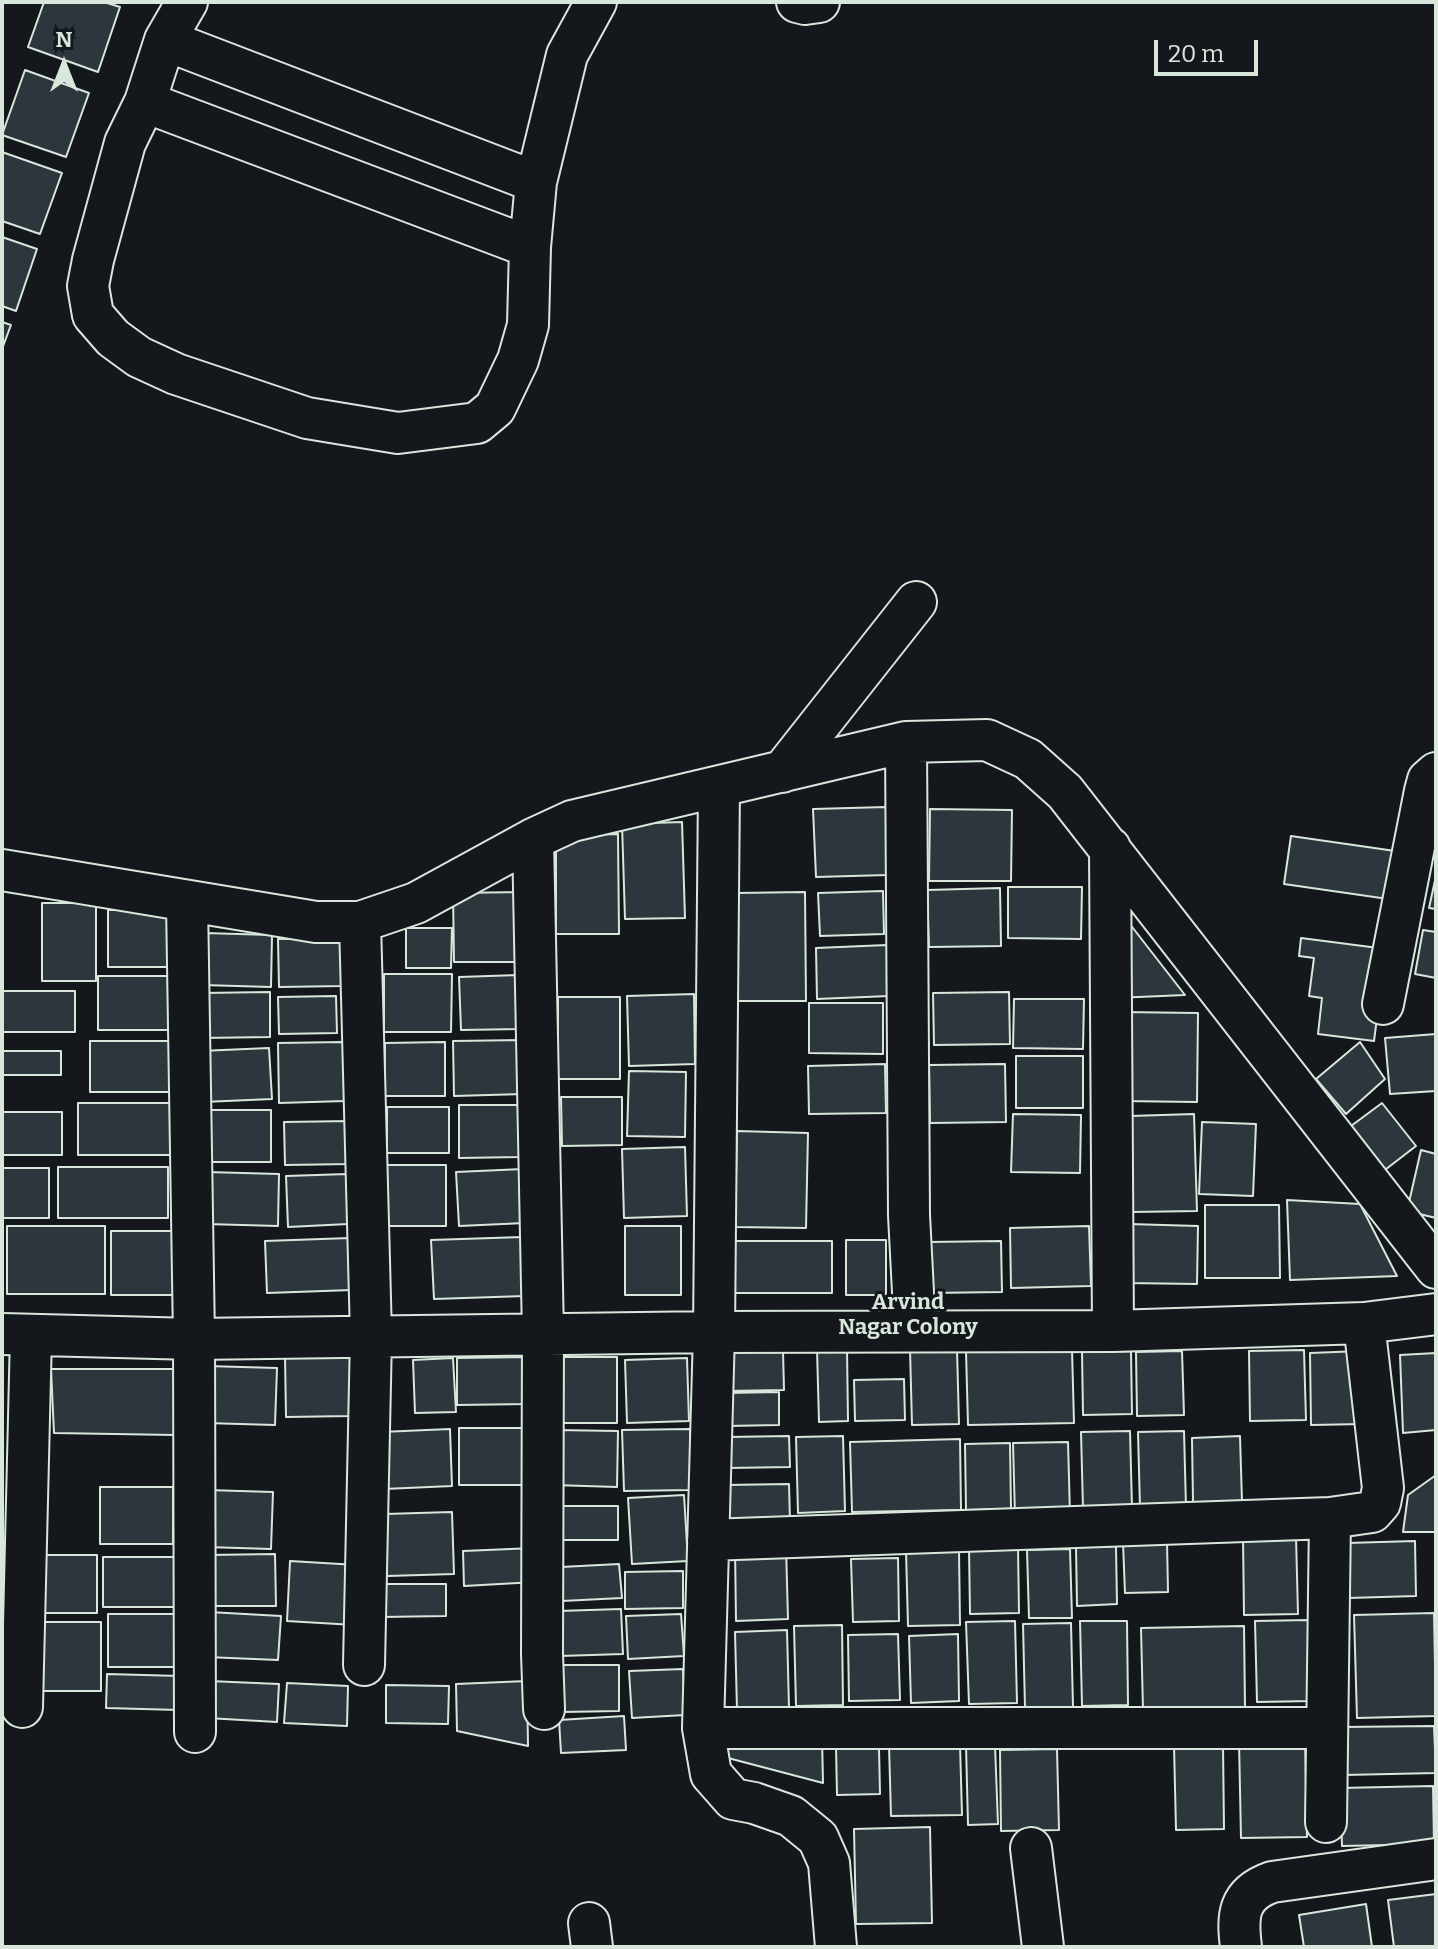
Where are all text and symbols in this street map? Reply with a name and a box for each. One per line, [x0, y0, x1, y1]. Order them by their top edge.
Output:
north arrow [24, 24, 104, 104]
scale bar [1158, 24, 1262, 74]
text: N [56, 26, 72, 53]
text: 20 m [1168, 40, 1224, 68]
district label: Arvind Nagar Colony [838, 1290, 978, 1342]

